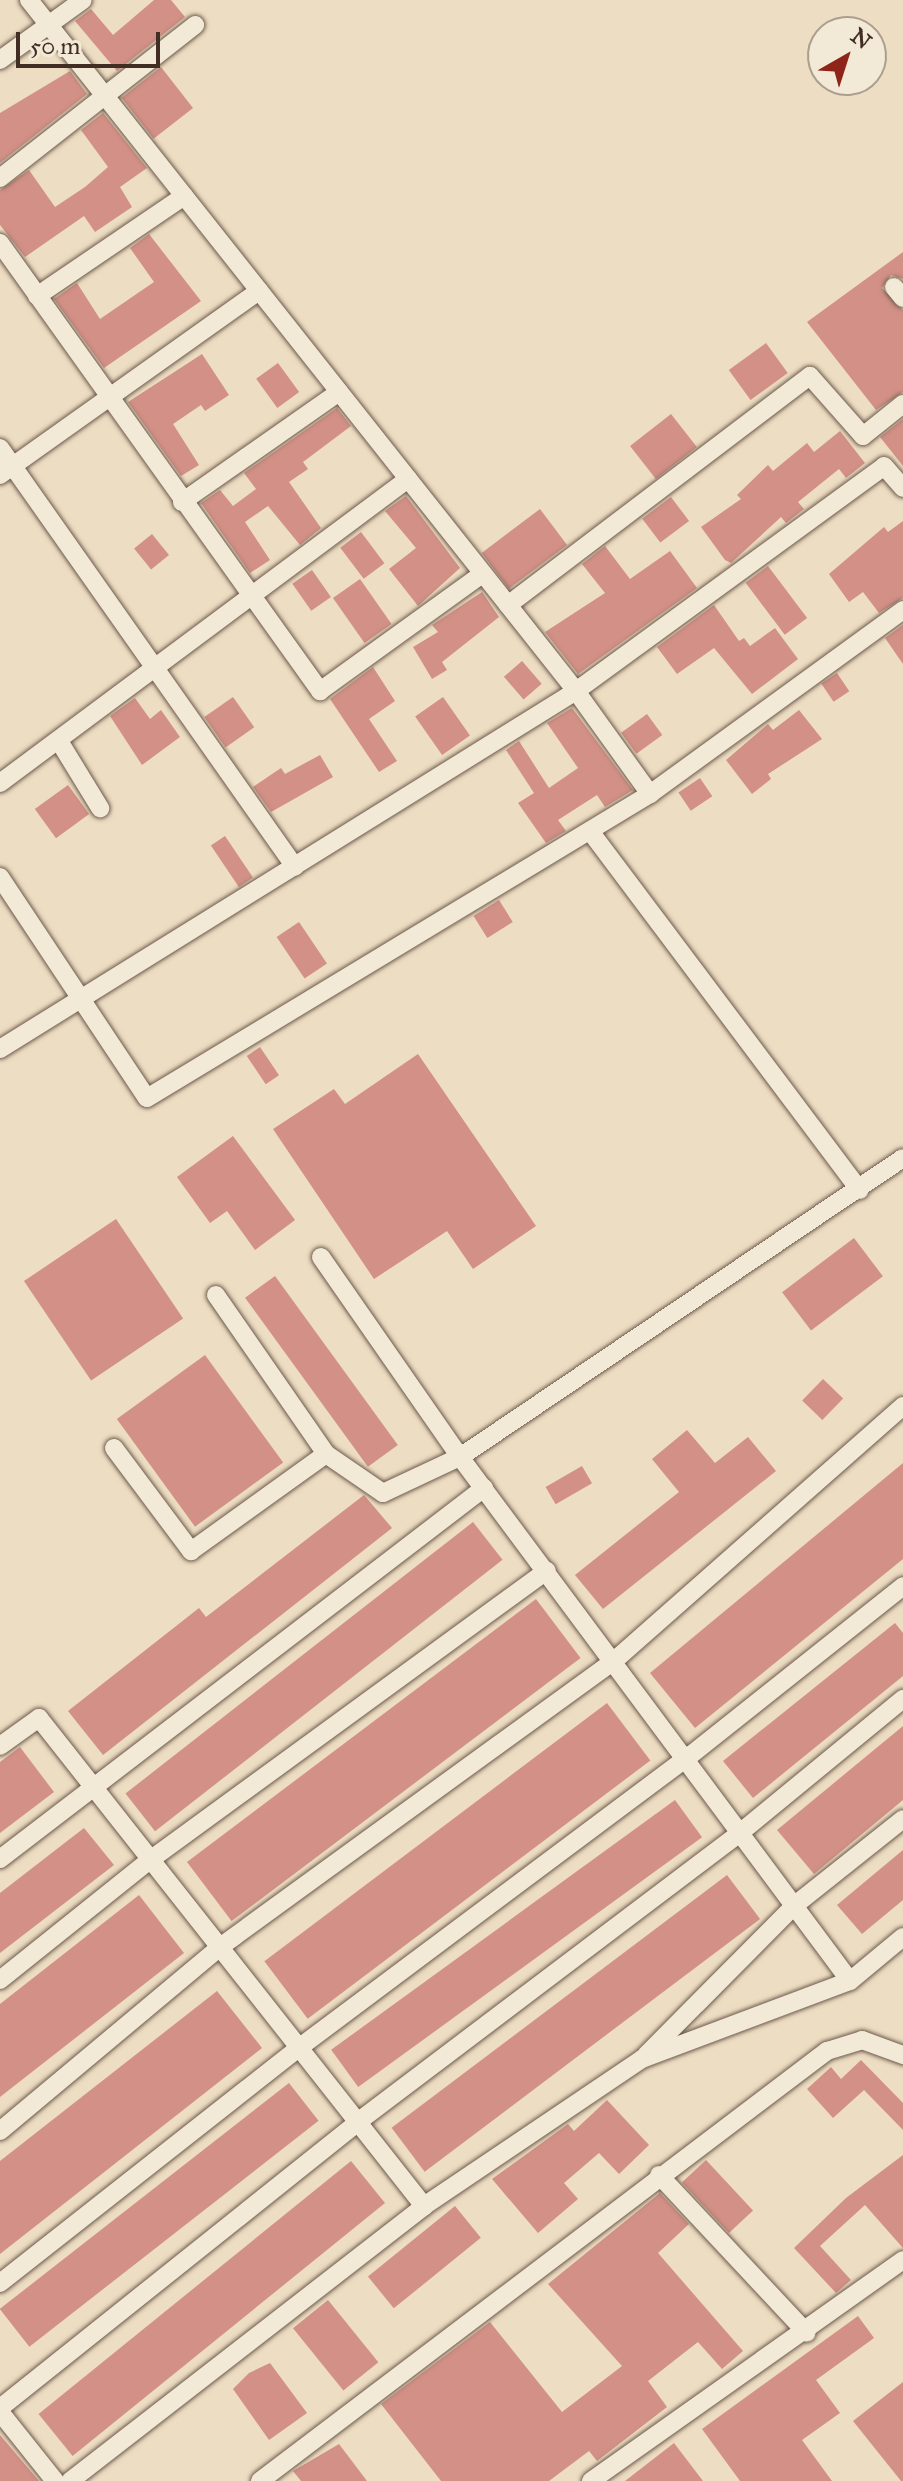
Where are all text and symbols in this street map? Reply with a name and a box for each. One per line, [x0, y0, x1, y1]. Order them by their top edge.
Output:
scale bar [20, 16, 164, 66]
north arrow [807, 16, 887, 96]
text: N [845, 22, 877, 55]
text: 50 m [30, 31, 80, 61]

